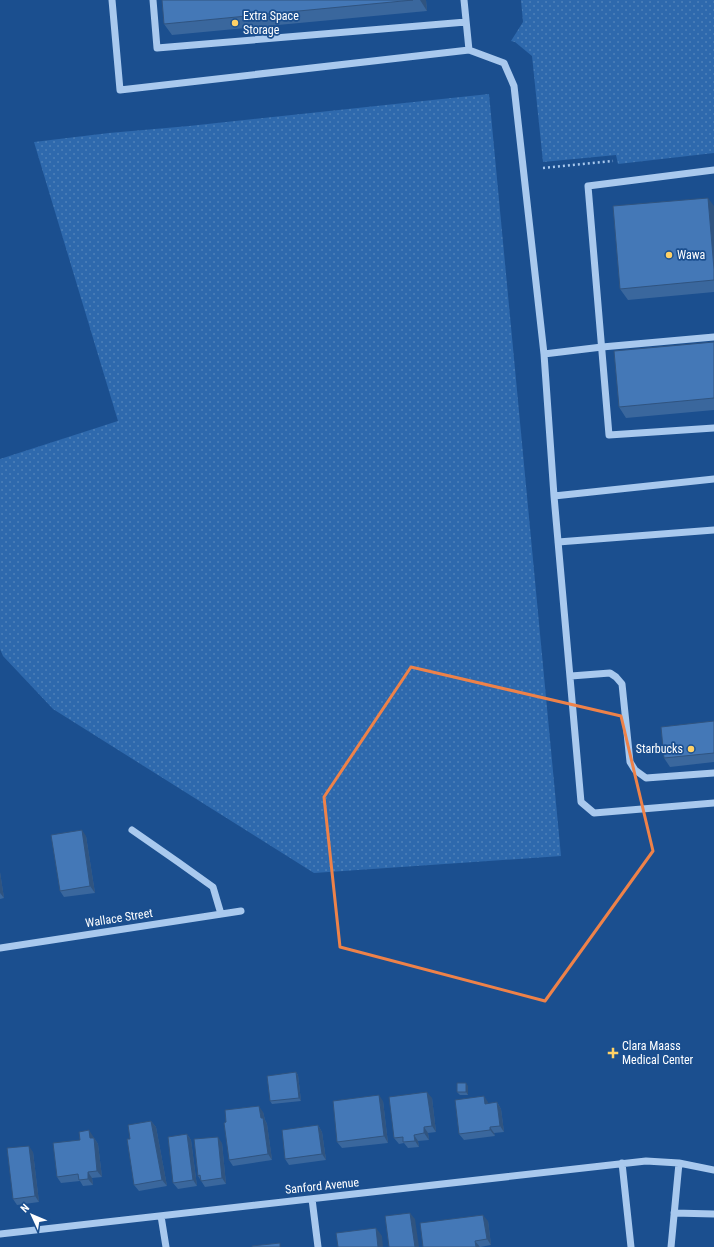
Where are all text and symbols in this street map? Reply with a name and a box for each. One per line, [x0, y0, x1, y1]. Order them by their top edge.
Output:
place label: Extra Space Storage [243, 9, 299, 37]
marker: Extra Space Storage [230, 18, 240, 28]
place label: Wawa [677, 248, 705, 262]
marker: Wawa [664, 250, 674, 260]
place label: Starbucks [636, 742, 683, 756]
marker: Starbucks [686, 744, 696, 754]
street label: Wallace Street [84, 906, 154, 930]
place label: Clara Maass Medical Center [622, 1039, 694, 1067]
marker: Clara Maass Medical Center [607, 1047, 619, 1059]
street label: Sanford Avenue [284, 1175, 360, 1197]
north arrow [12, 1195, 52, 1235]
text: N [18, 1201, 32, 1215]

